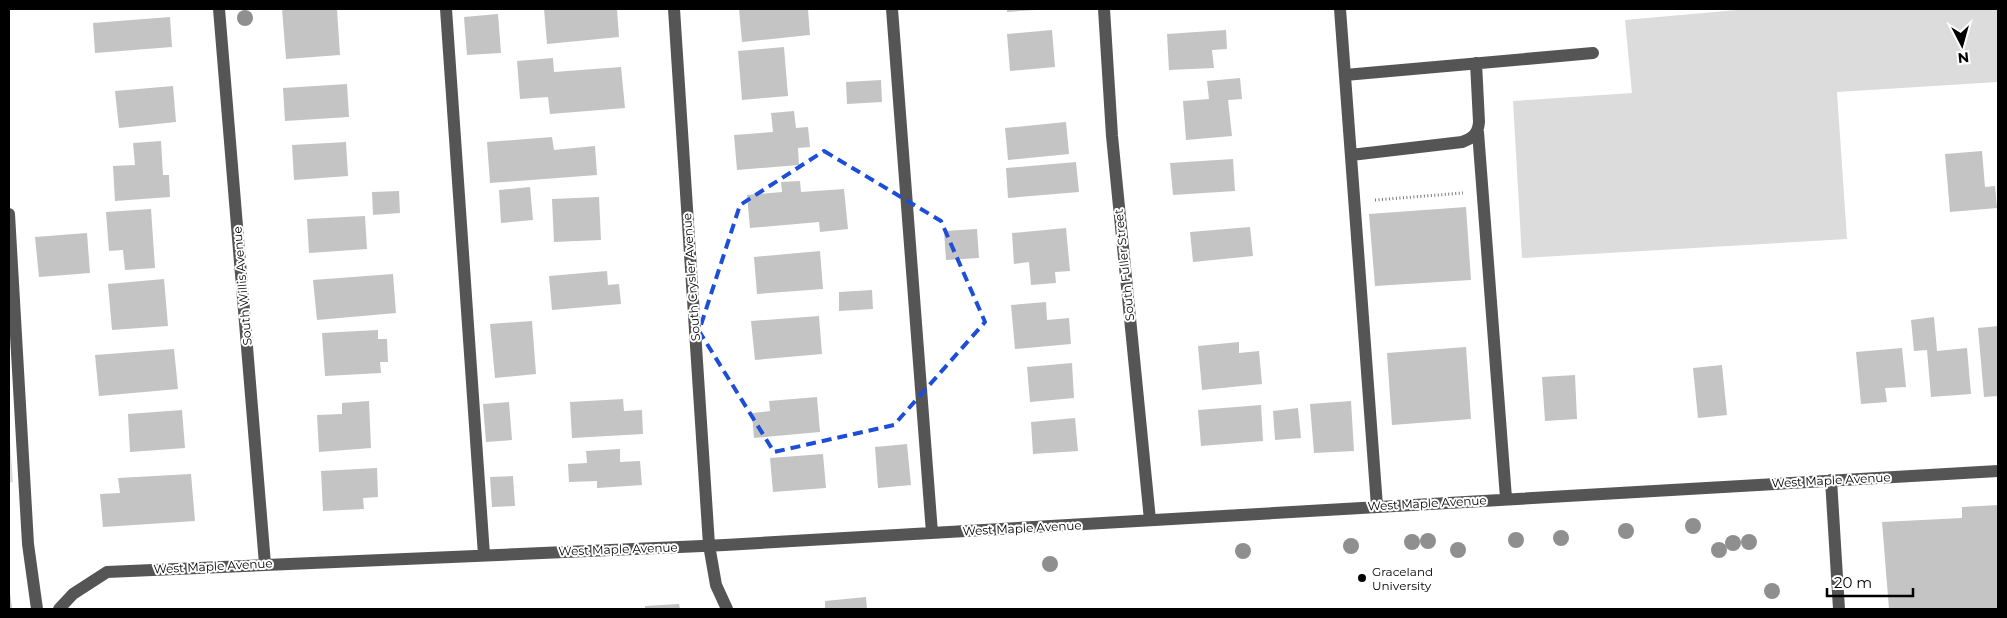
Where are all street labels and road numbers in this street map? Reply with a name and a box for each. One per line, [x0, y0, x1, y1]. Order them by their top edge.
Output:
street label: South Fuller Street [1111, 208, 1137, 322]
street label: South Crysler Avenue [679, 212, 703, 342]
street label: South Willis Avenue [229, 226, 255, 346]
street label: West Maple Avenue [1771, 469, 1891, 491]
street label: West Maple Avenue [1367, 492, 1487, 514]
street label: West Maple Avenue [962, 517, 1082, 539]
street label: West Maple Avenue [558, 539, 678, 559]
street label: West Maple Avenue [153, 555, 273, 577]

